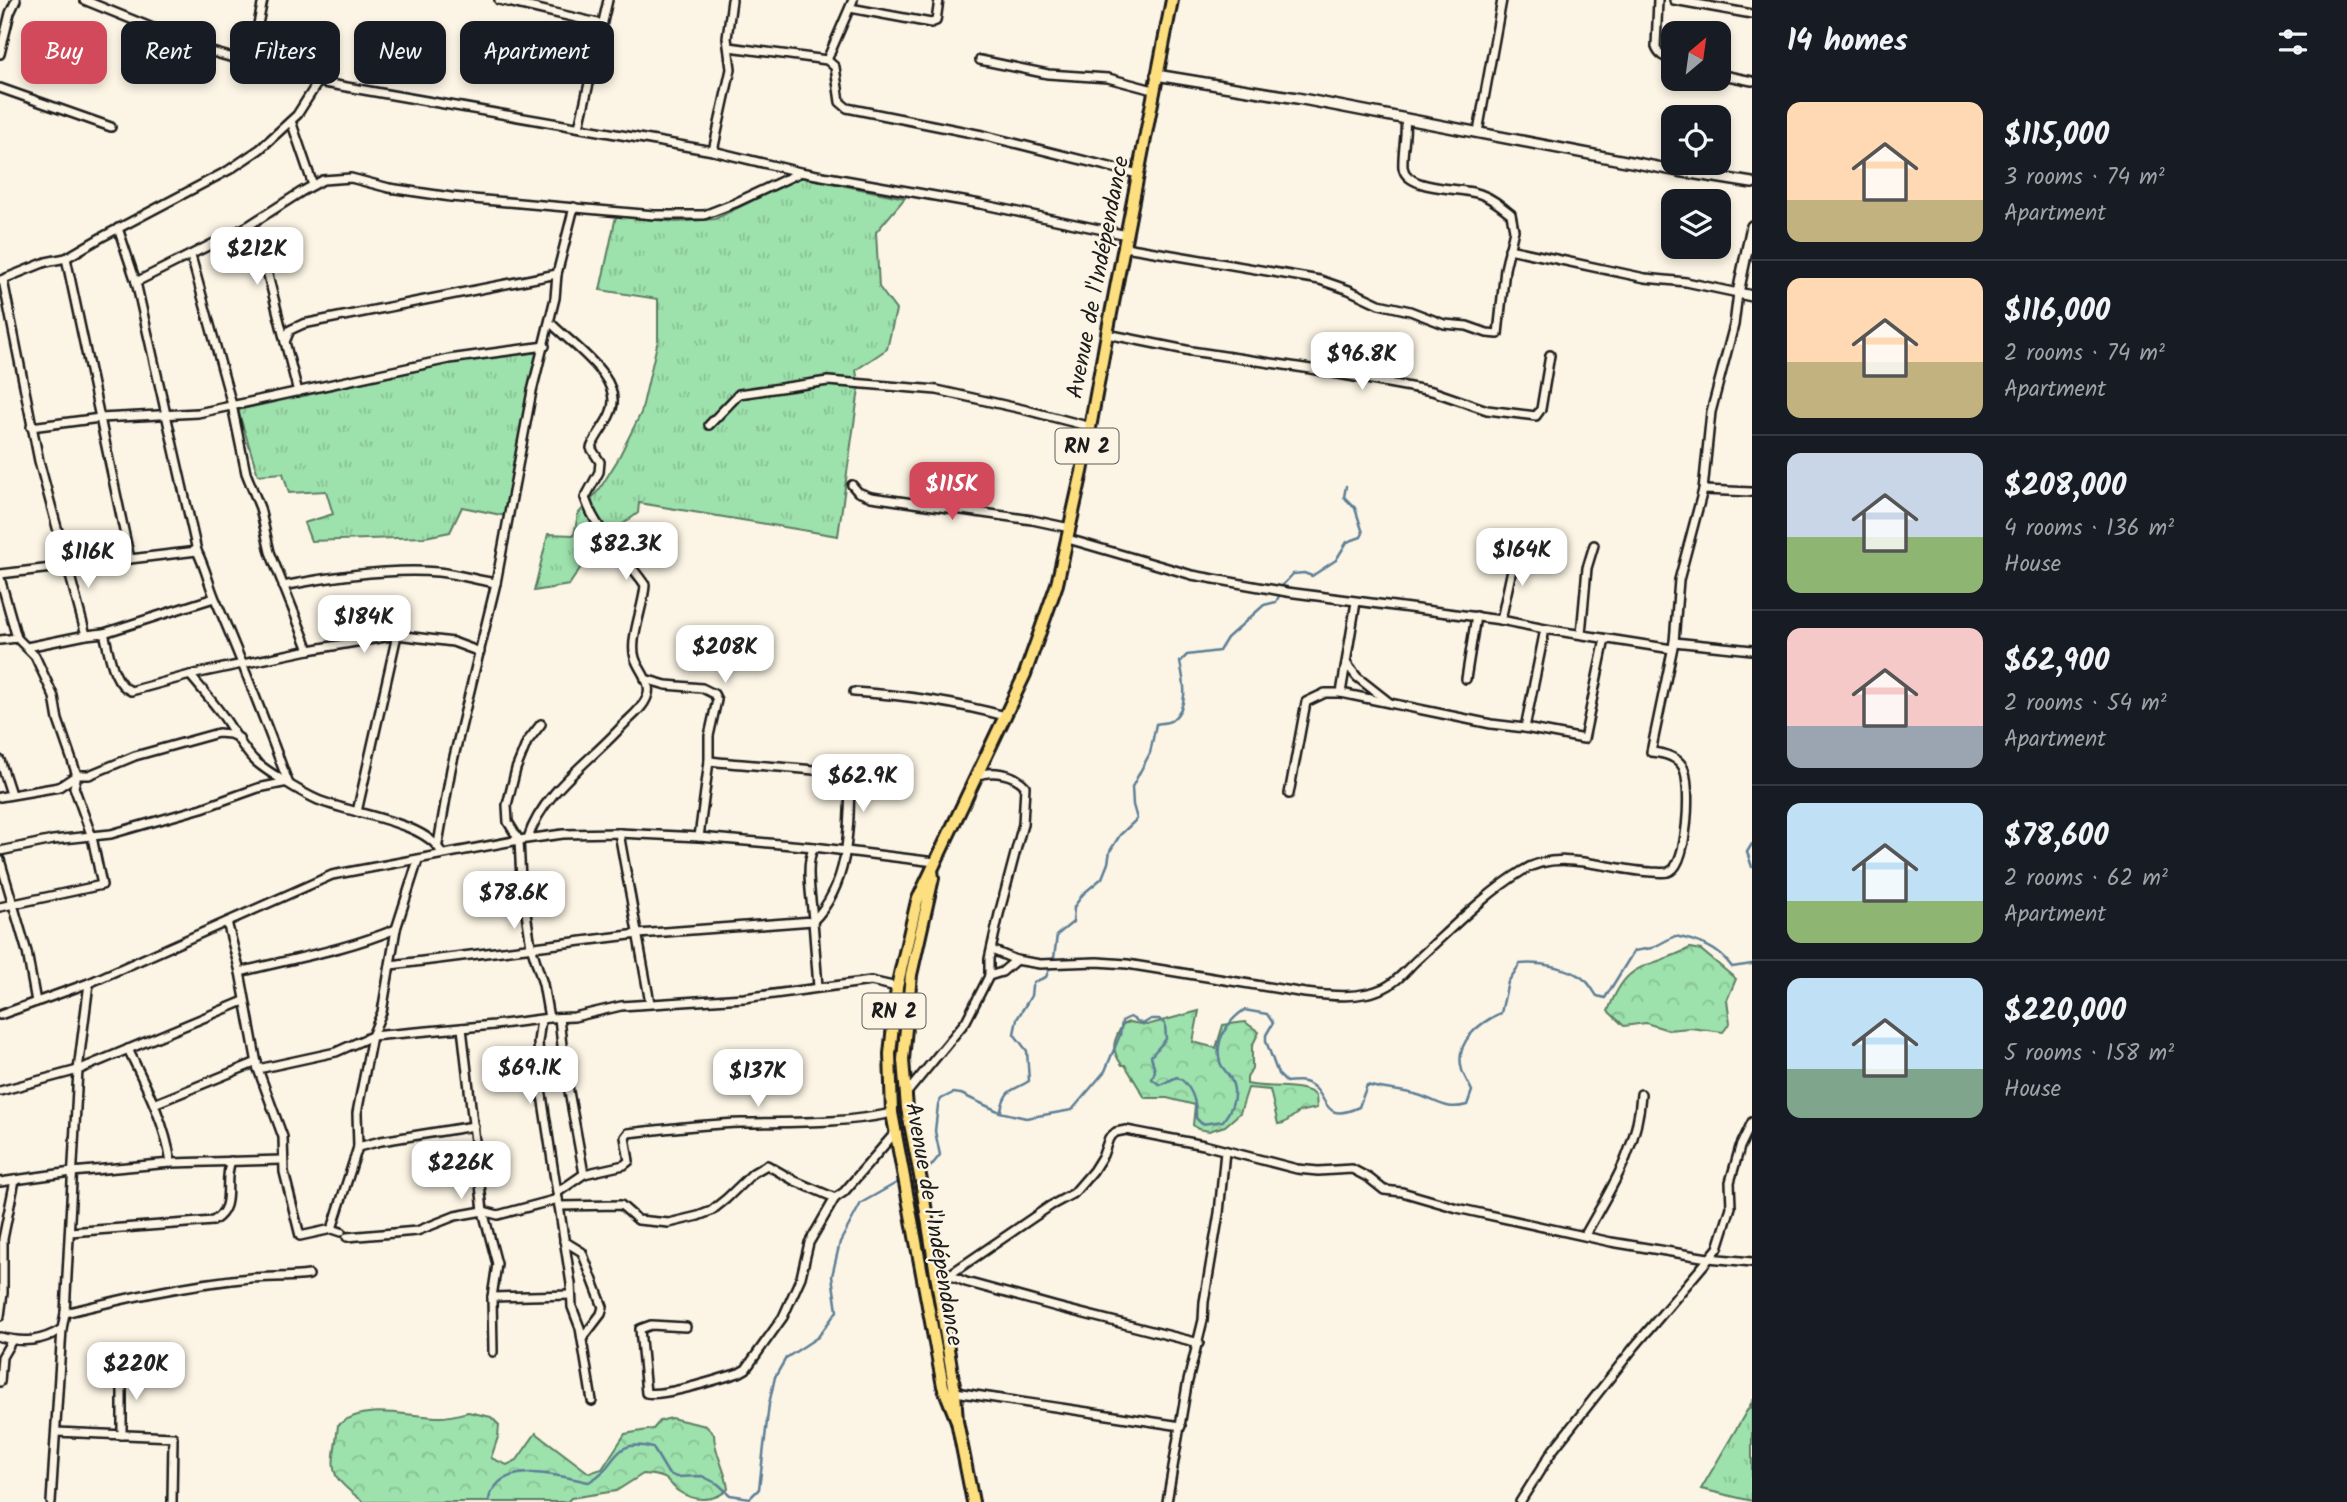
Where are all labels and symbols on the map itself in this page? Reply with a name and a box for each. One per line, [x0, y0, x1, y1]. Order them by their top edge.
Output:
north arrow [1661, 21, 1731, 91]
street label: Avenue de l'Indépendance [1058, 153, 1140, 402]
pin: $212K [208, 228, 306, 287]
pin: $96.8K [1305, 332, 1419, 392]
road number: RN 2 [1056, 428, 1118, 464]
pin: $115K [903, 462, 1001, 522]
pin: $82.3K [569, 522, 683, 582]
pin: $164K [1473, 528, 1571, 588]
pin: $116K [39, 530, 137, 590]
pin: $184K [315, 596, 413, 655]
pin: $208K [676, 626, 774, 685]
pin: $62.9K [806, 754, 920, 814]
pin: $78.6K [457, 872, 571, 931]
road number: RN 2 [862, 993, 926, 1028]
pin: $69.1K [473, 1046, 587, 1106]
pin: $137K [709, 1050, 807, 1109]
street label: Avenue de l'Indépendance [894, 1100, 972, 1349]
pin: $226K [412, 1142, 510, 1201]
pin: $220K [87, 1342, 185, 1402]

